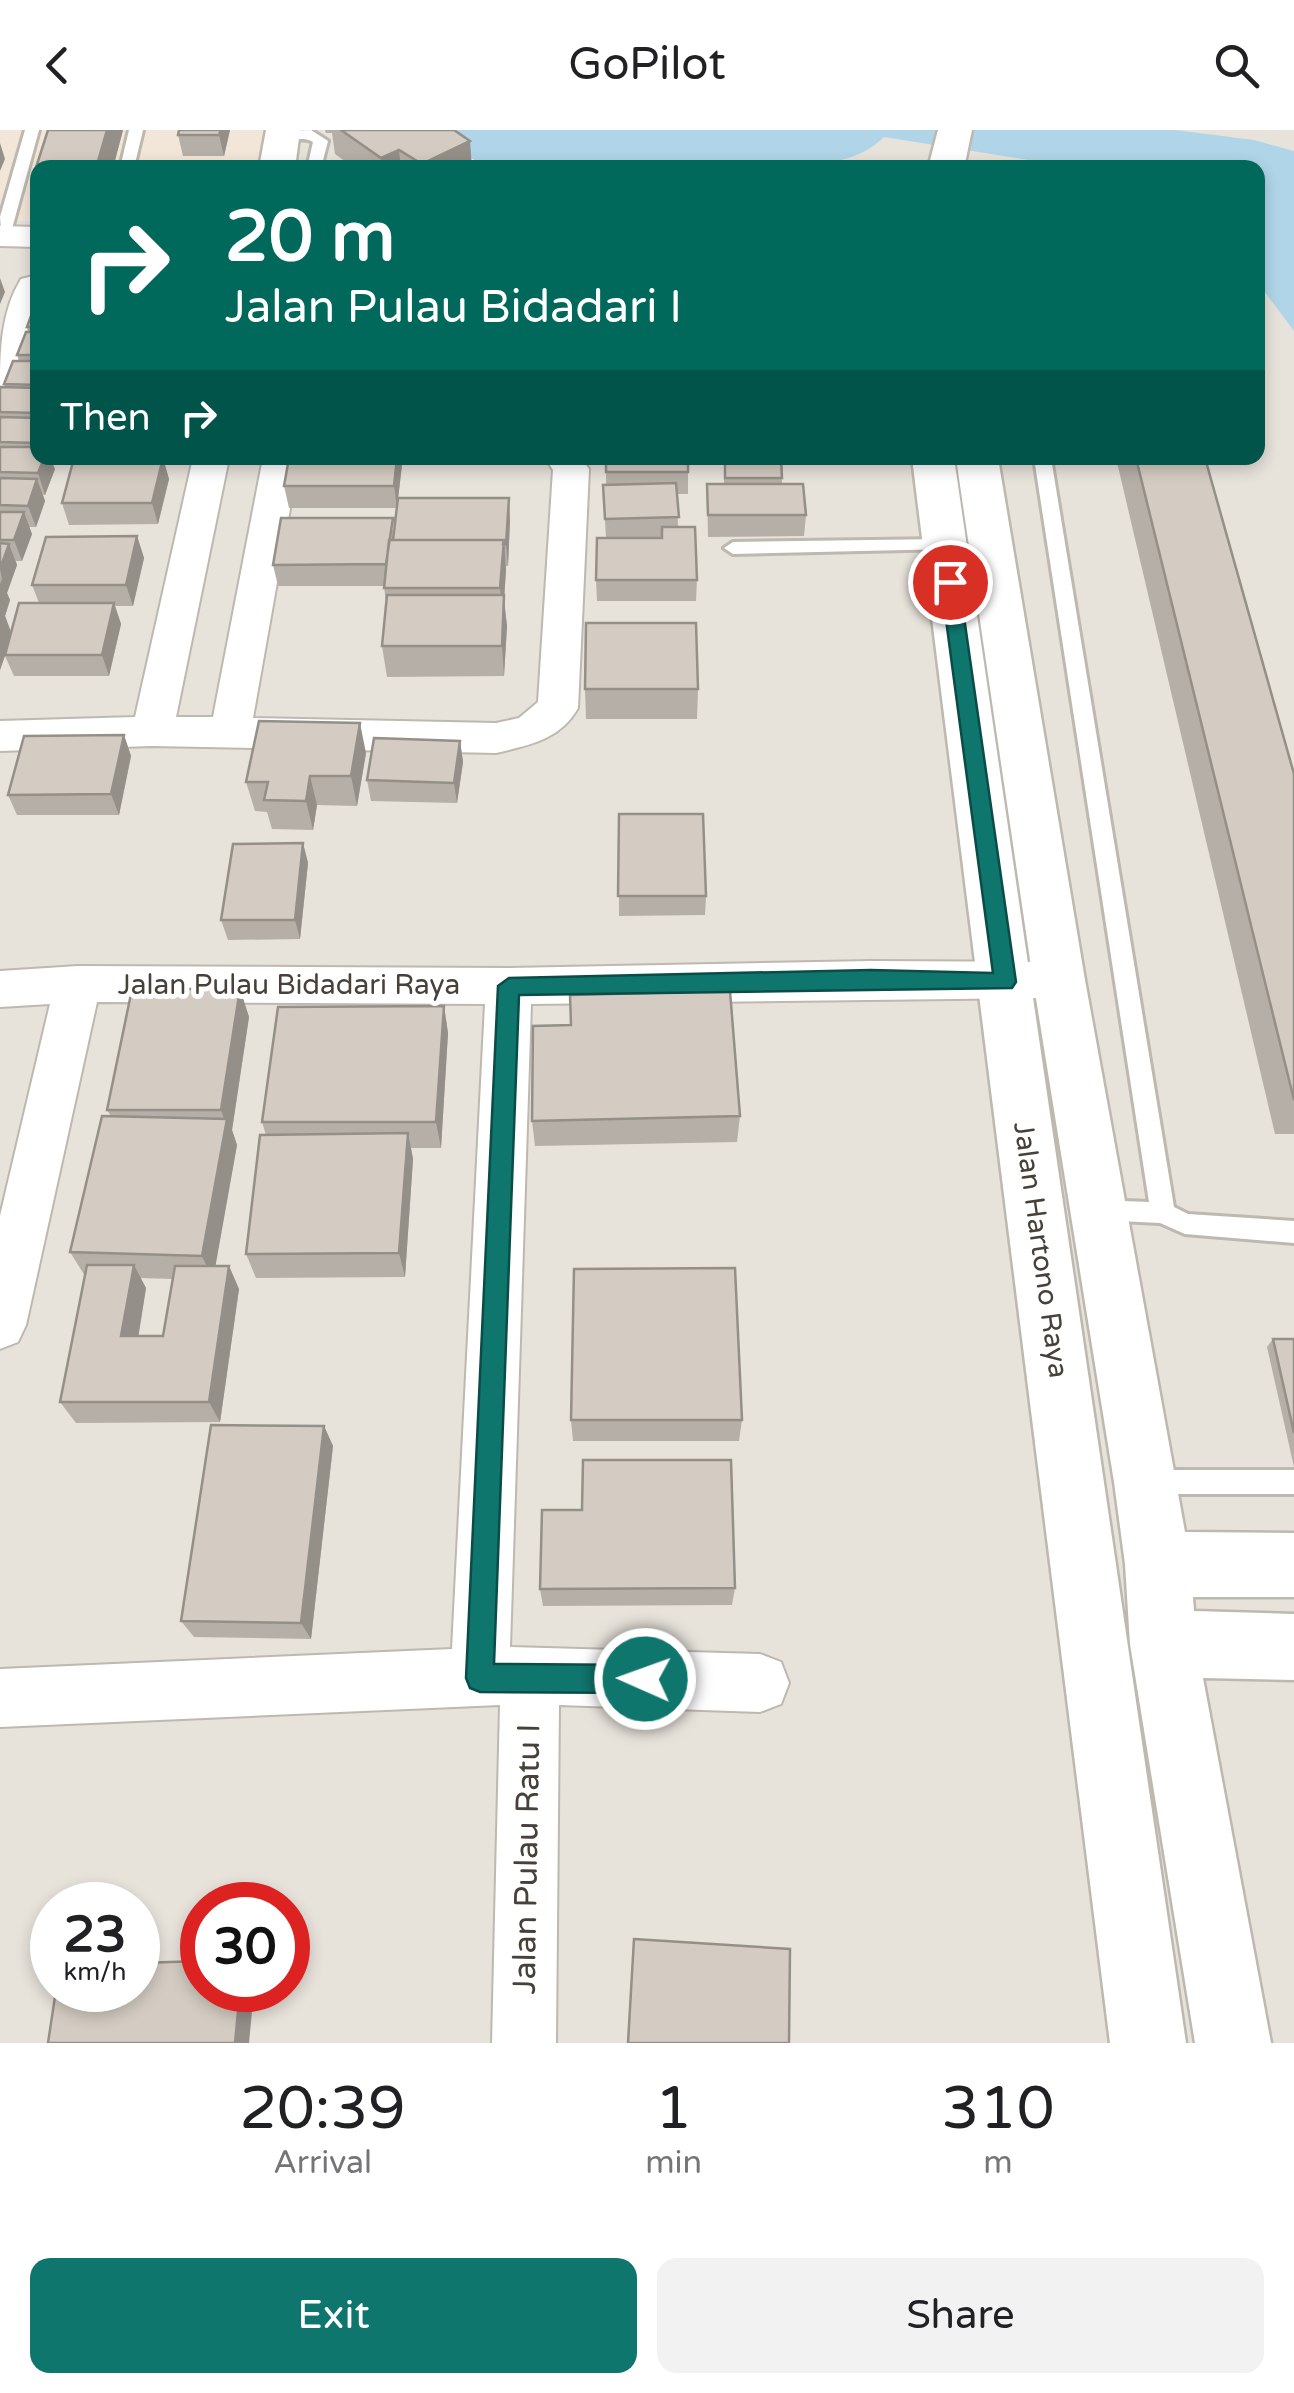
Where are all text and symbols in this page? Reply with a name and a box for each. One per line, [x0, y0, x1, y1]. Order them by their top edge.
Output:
icon: back [30, 38, 85, 93]
text: GoPilot [568, 38, 726, 92]
icon: search [1209, 38, 1264, 93]
text: 20 m [225, 196, 395, 280]
icon: right [60, 200, 190, 330]
text: Jalan Pulau Bidadari I [225, 281, 682, 335]
icon: right [171, 390, 226, 445]
text: Then [60, 395, 151, 441]
pin [908, 540, 993, 625]
icon: arrive [923, 555, 978, 610]
street label: Jalan Pulau Bidadari Raya [118, 968, 460, 1002]
street label: Jalan Hartono Raya [1006, 1120, 1076, 1380]
position arrow [593, 1627, 697, 1731]
street label: Jalan Pulau Ratu I [506, 1723, 548, 1995]
speed limit sign: 30 [180, 1882, 310, 2012]
text: 23 [64, 1905, 126, 1965]
text: km/h [64, 1957, 126, 1987]
text: 20:39 [239, 2073, 406, 2145]
text: 1 [655, 2073, 692, 2145]
text: 310 [941, 2073, 1055, 2145]
text: Arrival [273, 2144, 372, 2182]
text: min [645, 2144, 702, 2182]
text: m [983, 2144, 1013, 2182]
button: Exit [30, 2258, 637, 2373]
button: Share [657, 2258, 1264, 2373]

